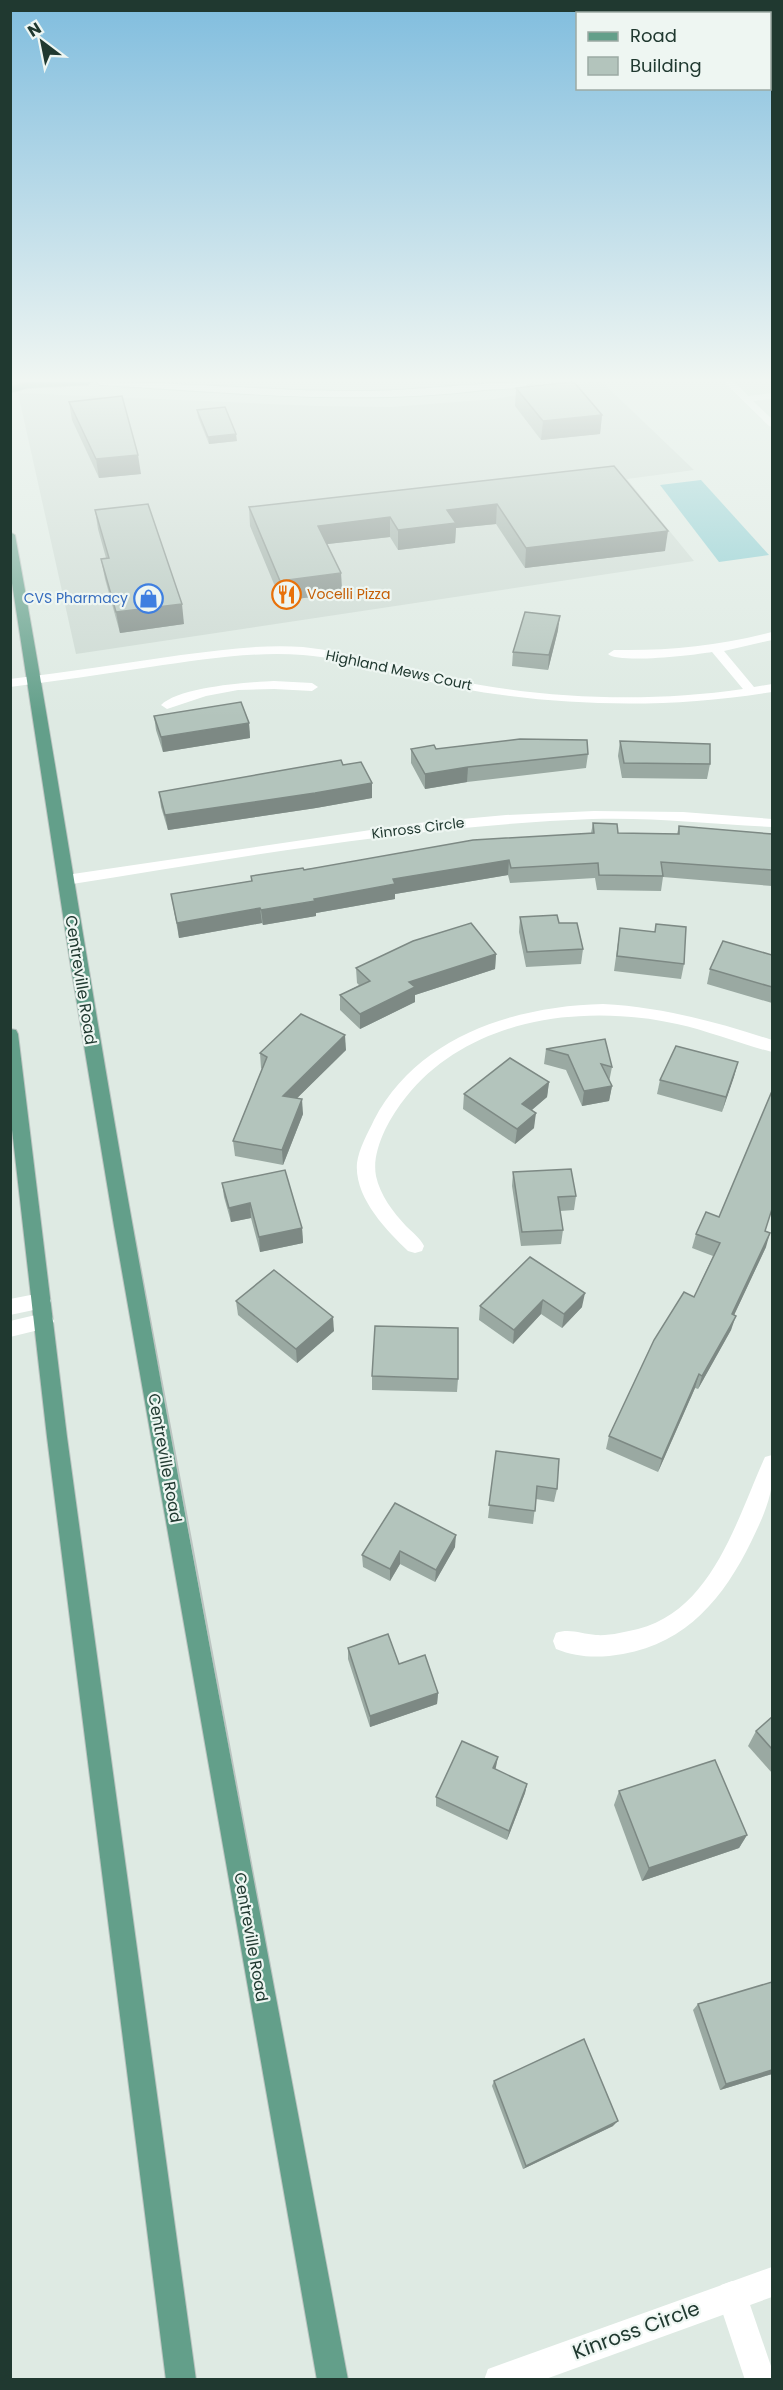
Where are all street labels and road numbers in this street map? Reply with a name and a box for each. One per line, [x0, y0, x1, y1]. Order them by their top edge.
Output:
street label: Highland Mews Court [324, 645, 474, 695]
street label: Kinross Circle [370, 812, 466, 844]
street label: Centreville Road [59, 914, 103, 1046]
street label: Centreville Road [142, 1392, 188, 1524]
street label: Centreville Road [228, 1871, 274, 2003]
street label: Kinross Circle [569, 2294, 703, 2366]

